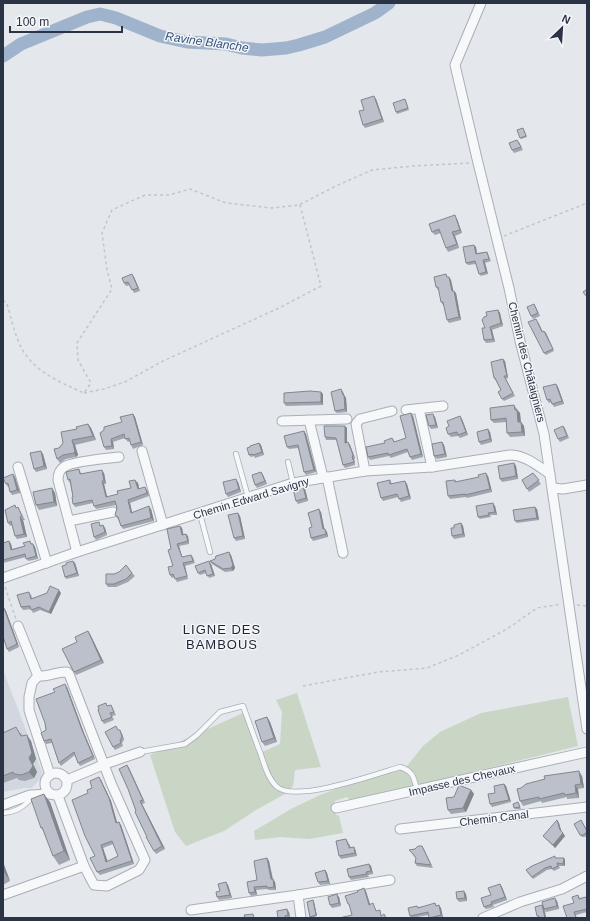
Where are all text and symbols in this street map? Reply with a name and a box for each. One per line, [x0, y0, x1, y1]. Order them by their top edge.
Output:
scale bar [10, 8, 122, 34]
north arrow [542, 8, 582, 48]
text: N [560, 12, 572, 26]
text: 100 m [16, 15, 49, 29]
water label: Ravine Blanche [164, 29, 250, 55]
street label: Chemin des Châtaigniers [506, 301, 548, 424]
street label: Chemin Edward Savigny [192, 475, 311, 521]
district label: LIGNE DES BAMBOUS [183, 622, 261, 652]
street label: Impasse des Chevaux [408, 762, 517, 798]
street label: Chemin Canal [459, 808, 529, 828]

